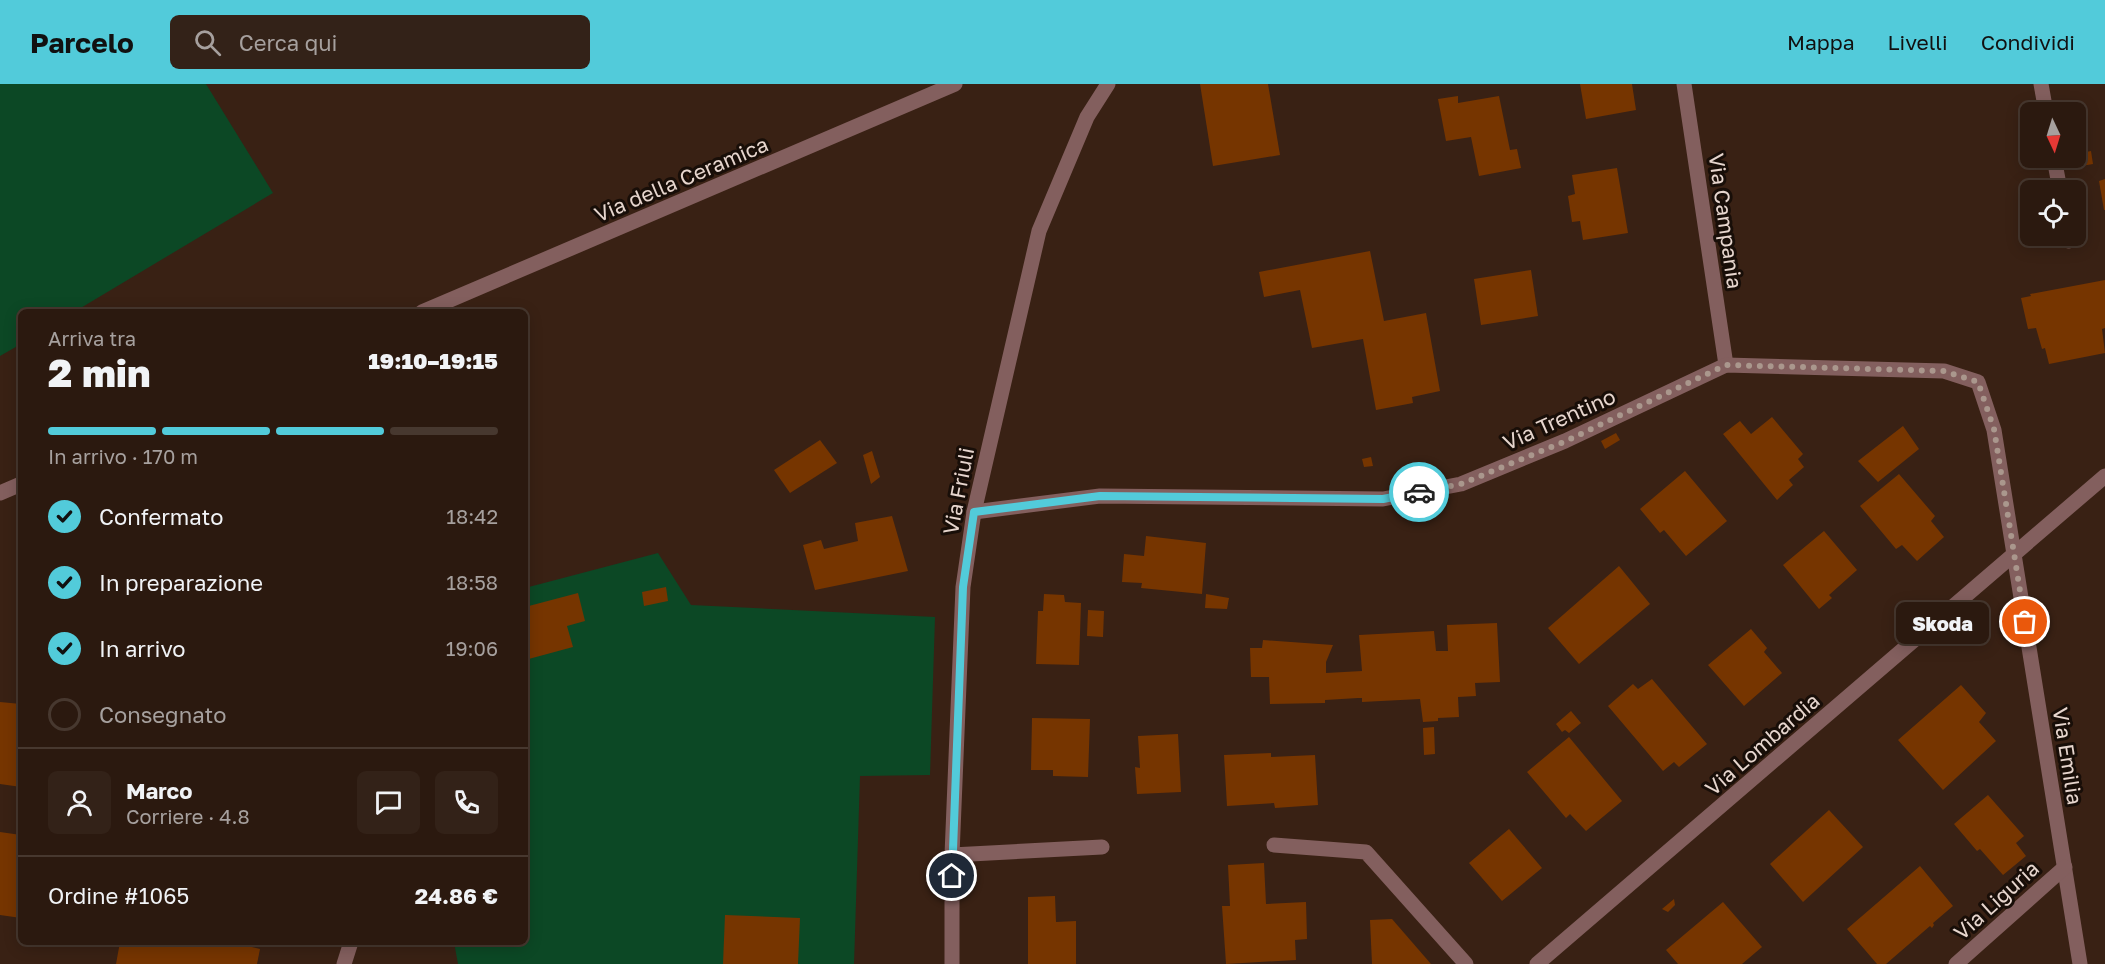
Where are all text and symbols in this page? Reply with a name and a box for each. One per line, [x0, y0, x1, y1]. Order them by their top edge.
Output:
search box [170, 15, 590, 69]
text: Parcelo [30, 26, 134, 59]
icon: search [191, 26, 224, 59]
text: Cerca qui [239, 29, 338, 56]
text: Mappa [1787, 29, 1855, 55]
text: Livelli [1888, 29, 1948, 55]
text: Condividi [1981, 29, 2075, 55]
north arrow [2020, 102, 2086, 168]
map controls [2020, 102, 2086, 246]
street label: Via della Ceramica [590, 131, 772, 227]
street label: Via Campania [1704, 151, 1748, 291]
button: locate [2020, 180, 2086, 246]
text: Arriva tra [48, 326, 136, 350]
text: 19:10–19:15 [368, 347, 498, 374]
text: 2 min [48, 349, 151, 396]
street label: Via Trentino [1499, 383, 1619, 455]
text: In arrivo · 170 m [48, 444, 198, 468]
street label: Via Friuli [937, 445, 979, 537]
courier [1389, 462, 1449, 522]
icon: car [1403, 476, 1436, 509]
icon: check [48, 500, 81, 533]
text: Confermato [99, 503, 224, 530]
text: 18:42 [446, 504, 498, 528]
icon: check [48, 566, 81, 599]
text: In preparazione [99, 569, 263, 596]
text: 18:58 [446, 570, 498, 594]
pin [1999, 596, 2050, 647]
callout: Skoda [1896, 601, 1989, 643]
icon: bag [2008, 605, 2041, 638]
text: Skoda [1912, 611, 1973, 635]
icon: check [48, 632, 81, 665]
text: In arrivo [99, 635, 186, 662]
text: 19:06 [446, 636, 498, 660]
street label: Via Lombardia [1700, 687, 1824, 801]
text: Consegnato [99, 701, 226, 728]
street label: Via Emilia [2047, 706, 2089, 806]
button: person [48, 771, 111, 834]
button: chat [357, 771, 420, 834]
button: phone [435, 771, 498, 834]
text: Marco [126, 777, 192, 804]
text: Corriere · 4.8 [126, 804, 250, 828]
pin [926, 850, 977, 901]
street label: Via Liguria [1948, 855, 2044, 945]
icon: home [935, 859, 968, 892]
text: Ordine #1065 [48, 882, 189, 909]
text: 24.86 € [415, 882, 498, 909]

